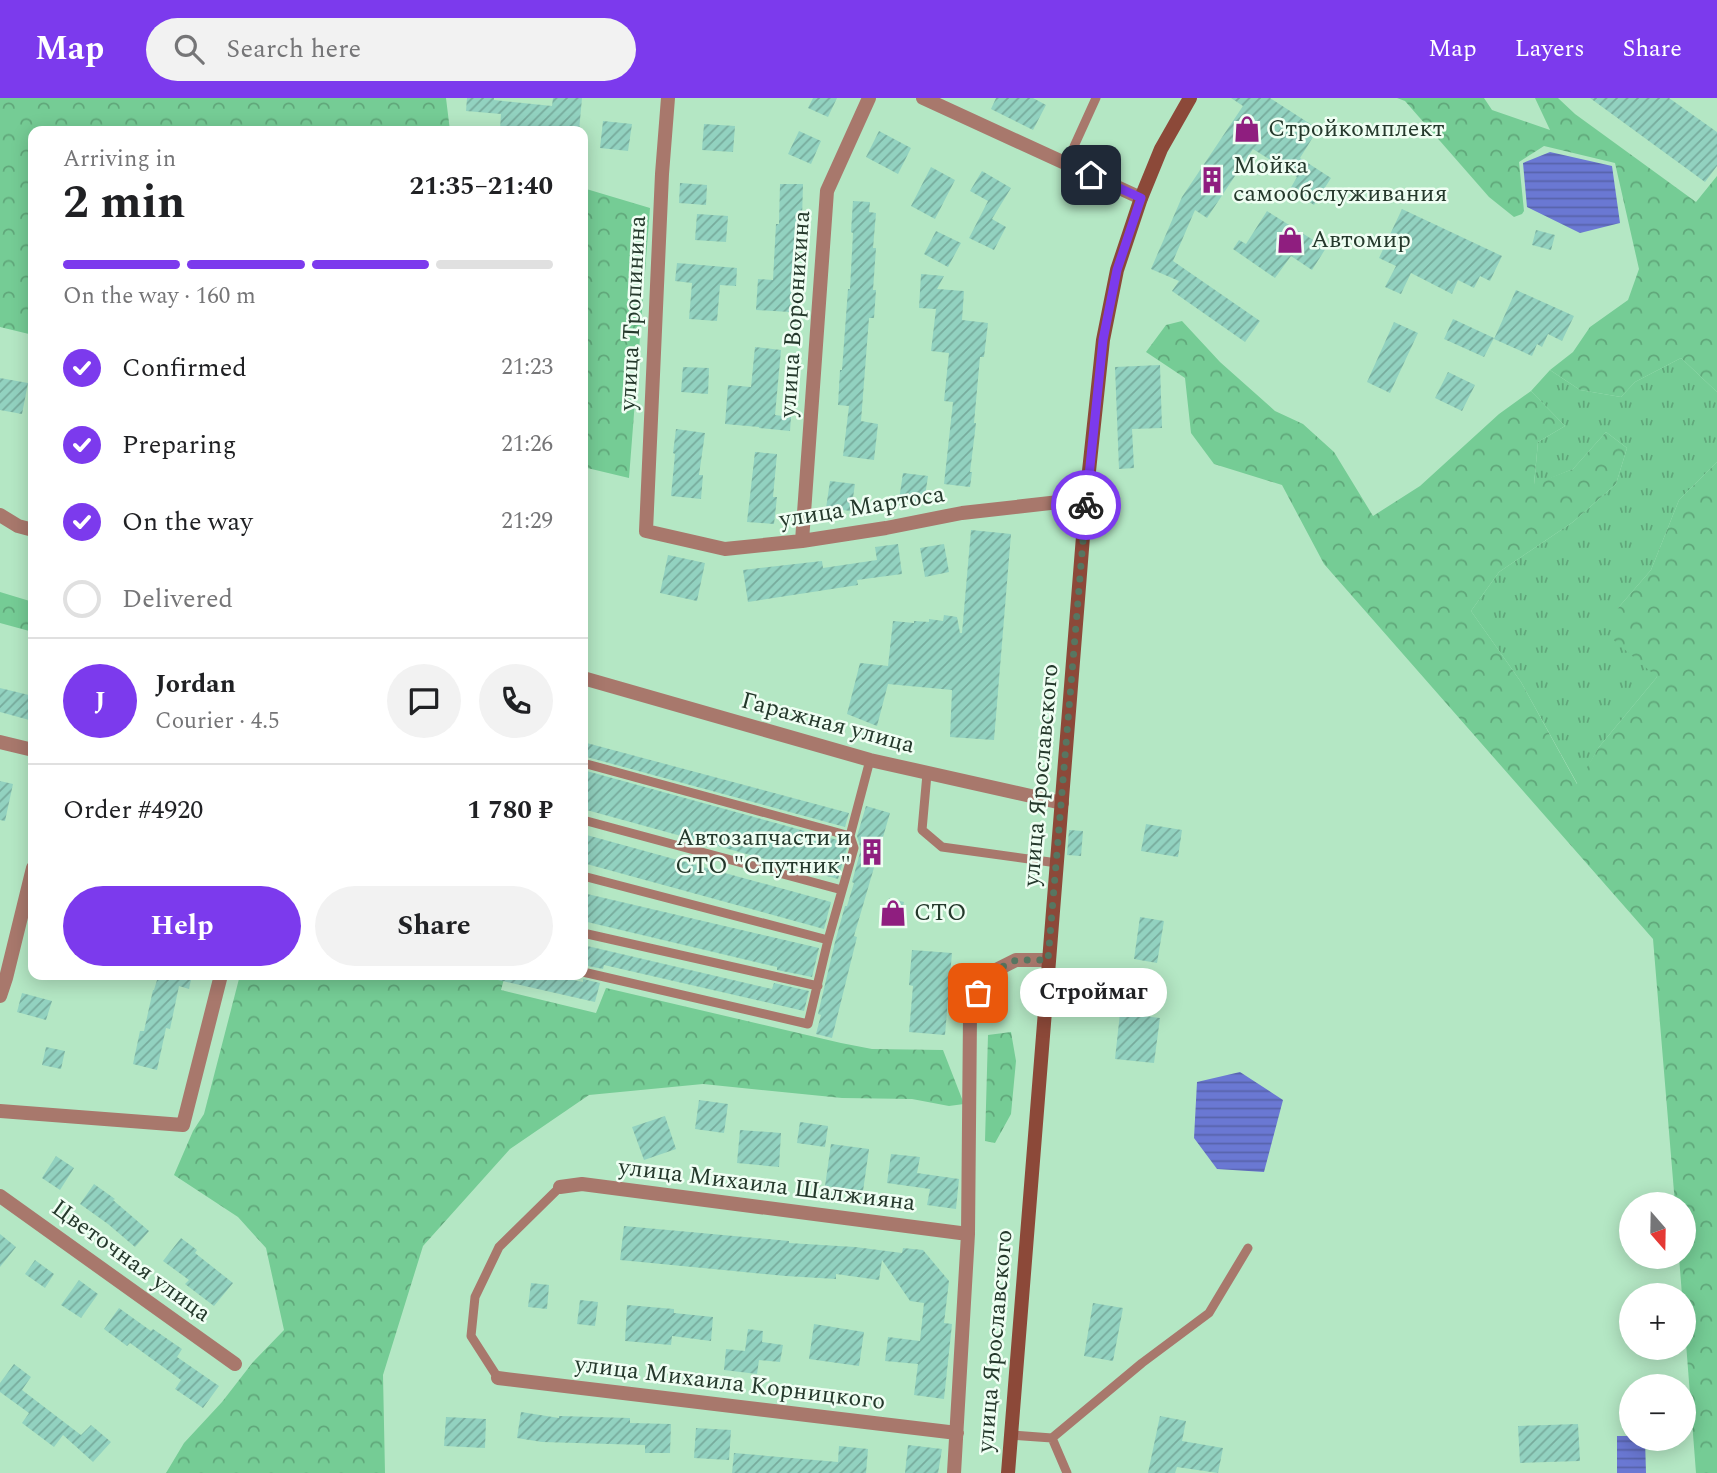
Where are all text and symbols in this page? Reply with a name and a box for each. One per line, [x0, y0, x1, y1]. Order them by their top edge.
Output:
search box [146, 18, 636, 81]
text: Map [35, 24, 104, 74]
text: Search here [226, 29, 361, 69]
icon: search [170, 30, 208, 68]
text: Map [1428, 31, 1477, 67]
text: Layers [1515, 31, 1585, 67]
text: Share [1623, 31, 1682, 67]
place label: Стройкомплект [1268, 111, 1445, 147]
shop icon: Стройкомплект [1232, 114, 1262, 144]
text: Arriving in [63, 142, 176, 177]
pin [1061, 145, 1121, 205]
place label: Мойка самообслуживания [1233, 148, 1447, 212]
icon: home [1072, 156, 1110, 194]
building icon: Мойка самообслуживания [1197, 165, 1227, 195]
text: 21:35–21:40 [409, 166, 553, 206]
text: 2 min [63, 168, 185, 238]
street label: улица Воронихина [770, 209, 820, 420]
street label: улица Тропинина [610, 214, 656, 413]
place label: Автомир [1311, 222, 1411, 258]
shop icon: Автомир [1275, 225, 1305, 255]
text: On the way · 160 m [63, 279, 256, 314]
text: Confirmed [122, 348, 247, 388]
icon: check [63, 349, 101, 387]
text: 21:23 [501, 350, 553, 385]
text: Preparing [122, 425, 236, 465]
icon: check [63, 426, 101, 464]
text: 21:26 [501, 427, 553, 462]
courier [1051, 470, 1121, 540]
street label: улица Мартоса [776, 476, 948, 538]
icon: bike [1067, 486, 1105, 524]
text: On the way [122, 502, 253, 542]
icon: check [63, 503, 101, 541]
text: 21:29 [501, 504, 553, 539]
text: Delivered [122, 579, 233, 619]
street label: улица Ярославского [1013, 662, 1069, 889]
text: Jordan [155, 664, 236, 704]
button: chat [387, 664, 461, 738]
button: phone [479, 664, 553, 738]
text: J [94, 681, 106, 721]
street label: Гаражная улица [737, 683, 919, 764]
text: Courier · 4.5 [155, 704, 280, 739]
text: Order #4920 [63, 790, 203, 830]
text: 1 780 ₽ [467, 790, 553, 830]
place label: Автозапчасти и СТО "Спутник" [675, 820, 851, 884]
building icon: Автозапчасти и СТО "Спутник" [857, 837, 887, 867]
button: Help [63, 886, 301, 966]
button: Share [315, 886, 553, 966]
place label: СТО [914, 895, 966, 931]
shop icon: СТО [878, 898, 908, 928]
pin [948, 963, 1008, 1023]
callout: Строймаг [1020, 968, 1167, 1018]
icon: bag [959, 974, 997, 1012]
text: Строймаг [1039, 975, 1148, 1010]
street label: улица Михаила Шалжияна [616, 1149, 918, 1221]
street label: Цветочная улица [44, 1191, 219, 1331]
north arrow [1619, 1192, 1696, 1269]
map controls [1619, 1192, 1696, 1451]
street label: улица Ярославского [967, 1228, 1023, 1455]
button: + [1619, 1283, 1696, 1360]
street label: улица Михаила Корницкого [572, 1346, 887, 1420]
button: − [1619, 1374, 1696, 1451]

